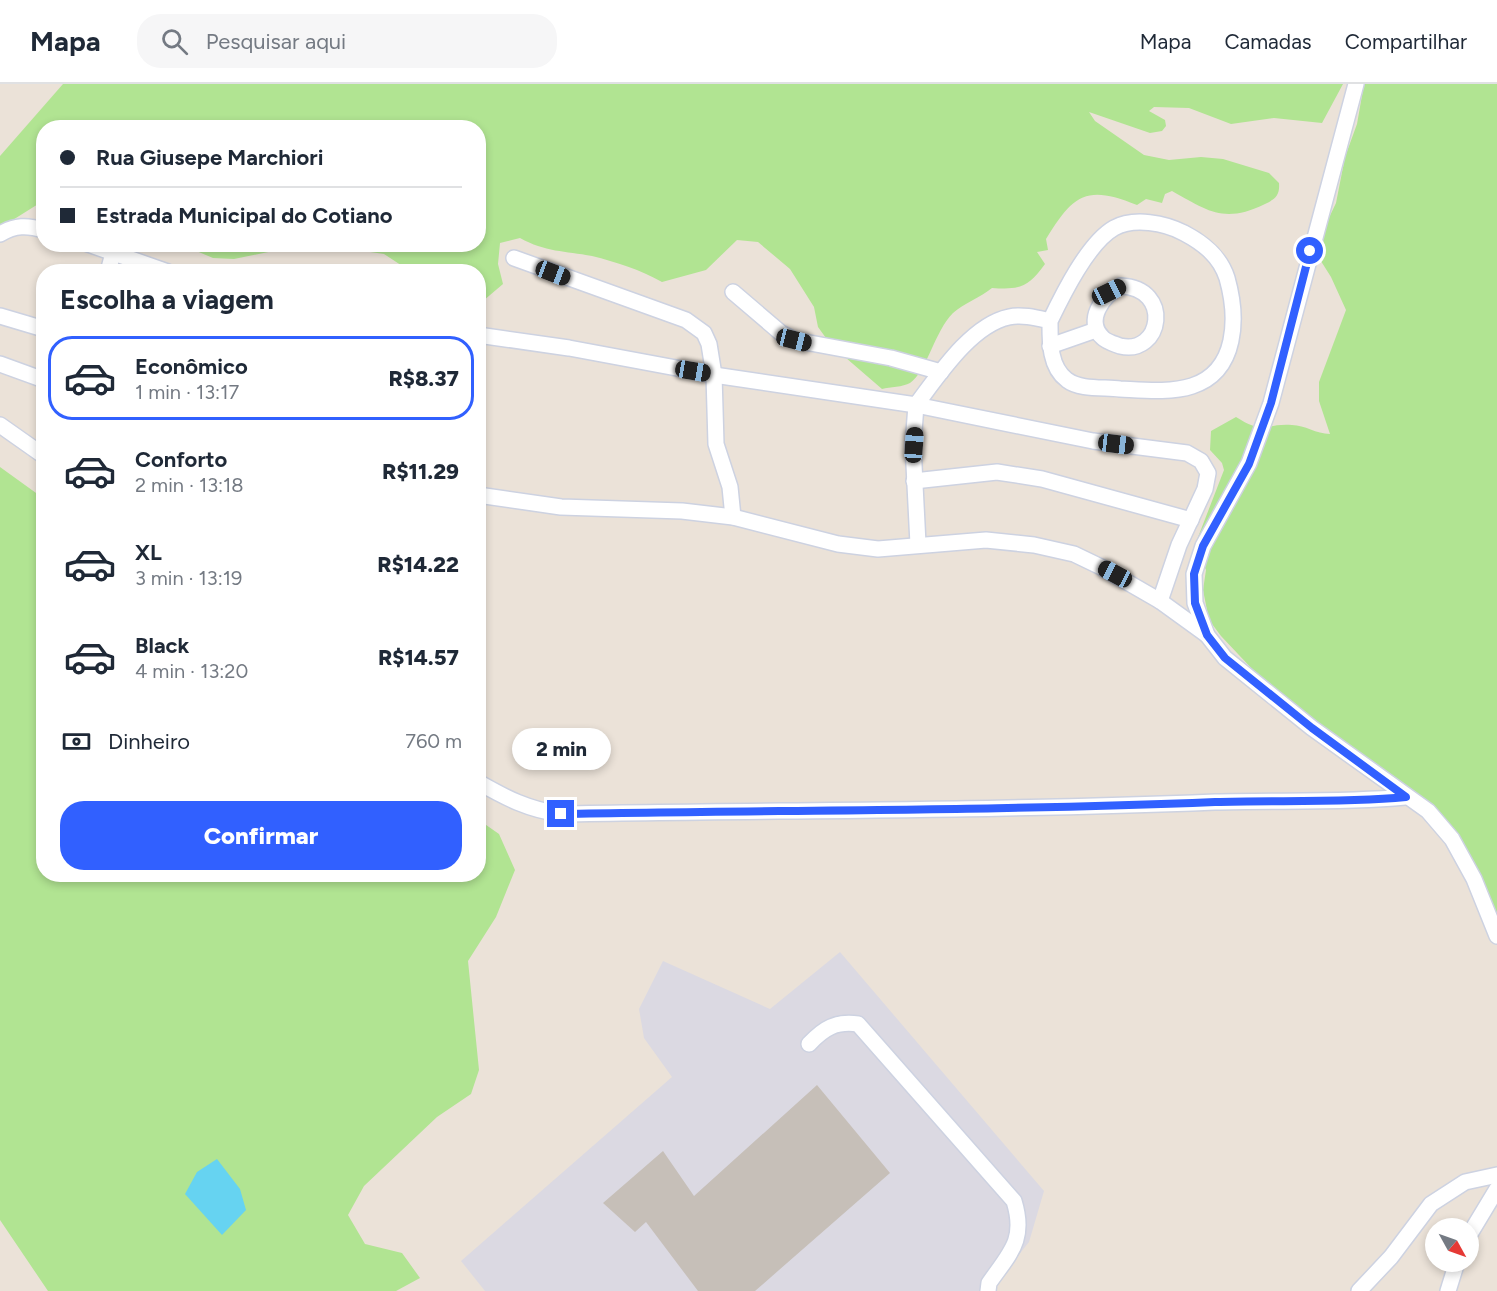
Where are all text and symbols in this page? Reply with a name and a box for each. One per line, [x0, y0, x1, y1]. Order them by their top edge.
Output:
search box [137, 14, 557, 68]
text: Mapa [30, 24, 101, 58]
icon: search [158, 25, 191, 58]
text: Pesquisar aqui [206, 28, 346, 55]
text: Mapa [1140, 29, 1191, 54]
text: Camadas [1224, 29, 1312, 54]
text: Compartilhar [1345, 29, 1467, 54]
text: Rua Giusepe Marchiori [96, 144, 323, 171]
text: Estrada Municipal do Cotiano [96, 202, 393, 229]
route start [1296, 237, 1323, 264]
car [533, 258, 573, 288]
car [1089, 276, 1129, 308]
text: Escolha a viagem [60, 283, 274, 316]
car [774, 327, 814, 353]
icon: car [63, 351, 117, 405]
text: Econômico [135, 353, 248, 380]
car [674, 359, 712, 383]
text: R$8.37 [388, 365, 459, 392]
text: 1 min · 13:17 [135, 380, 239, 404]
car [904, 426, 924, 464]
car [1097, 433, 1135, 455]
icon: car [63, 444, 117, 498]
text: Conforto [135, 446, 227, 473]
text: R$11.29 [382, 458, 459, 485]
text: 2 min · 13:18 [135, 473, 244, 497]
icon: car [63, 537, 117, 591]
text: XL [135, 539, 162, 566]
text: R$14.22 [377, 551, 459, 578]
car [1095, 558, 1135, 590]
text: 3 min · 13:19 [135, 566, 242, 590]
icon: car [63, 630, 117, 684]
text: Black [135, 632, 189, 659]
text: R$14.57 [378, 644, 459, 671]
text: 4 min · 13:20 [135, 659, 248, 683]
icon: cash [60, 725, 93, 758]
callout: 2 min [512, 727, 610, 769]
text: Dinheiro [108, 728, 190, 755]
text: 760 m [405, 729, 462, 753]
text: 2 min [536, 737, 587, 761]
route end [547, 800, 574, 827]
button: Confirmar [60, 801, 462, 870]
north arrow [1425, 1218, 1479, 1272]
map controls [1425, 1218, 1479, 1272]

